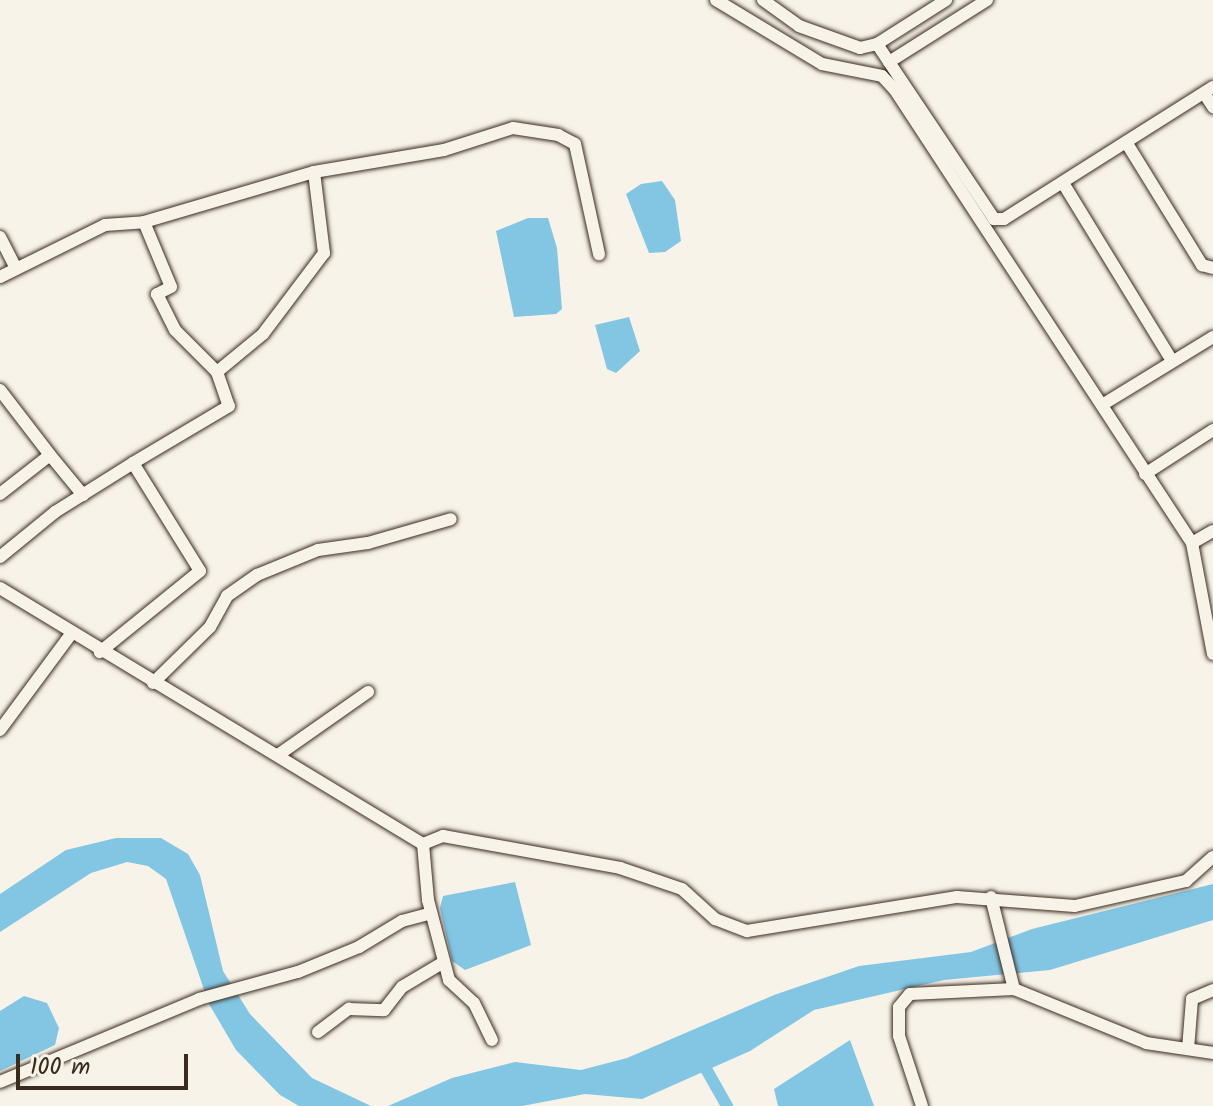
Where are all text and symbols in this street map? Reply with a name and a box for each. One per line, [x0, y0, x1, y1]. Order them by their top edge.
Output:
scale bar [20, 1038, 192, 1088]
text: 100 m [30, 1048, 90, 1087]

